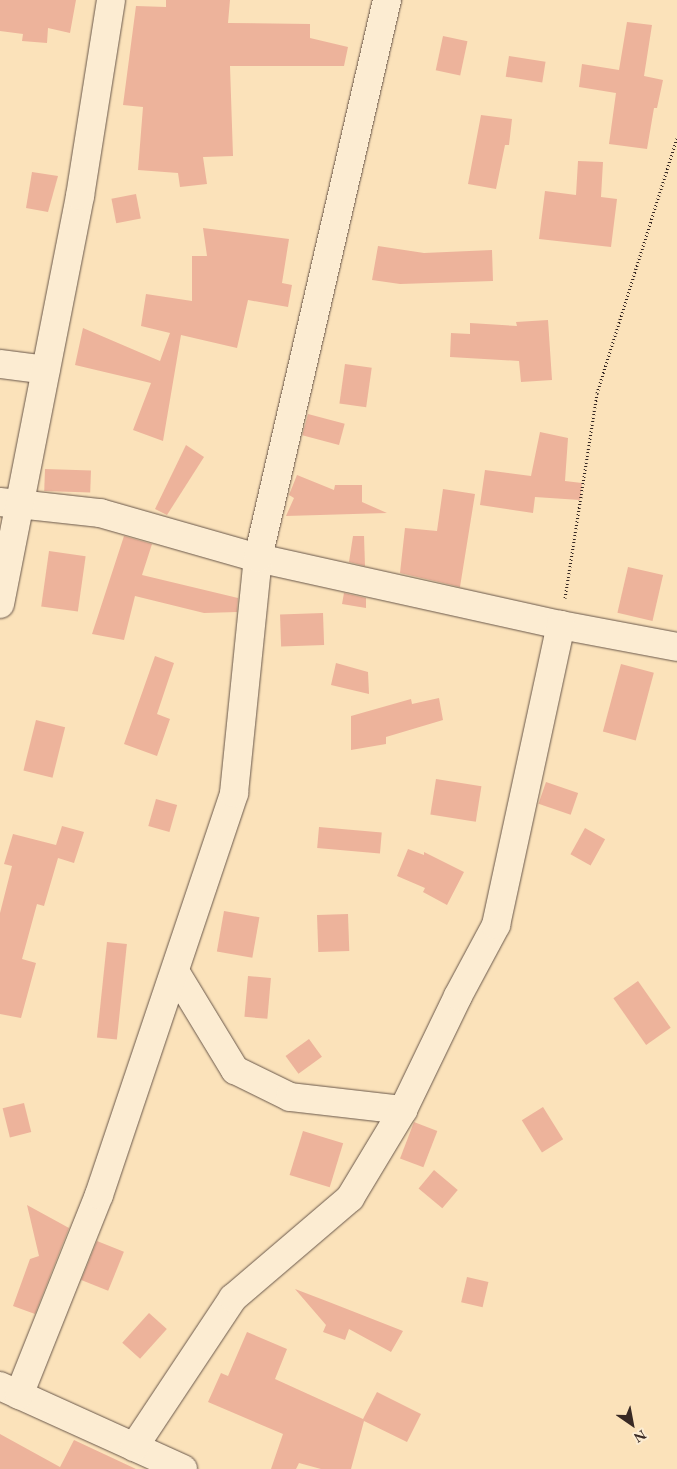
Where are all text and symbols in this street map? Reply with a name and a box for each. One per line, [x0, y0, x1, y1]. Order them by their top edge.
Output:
north arrow [607, 1399, 657, 1449]
text: N [631, 1426, 650, 1447]

